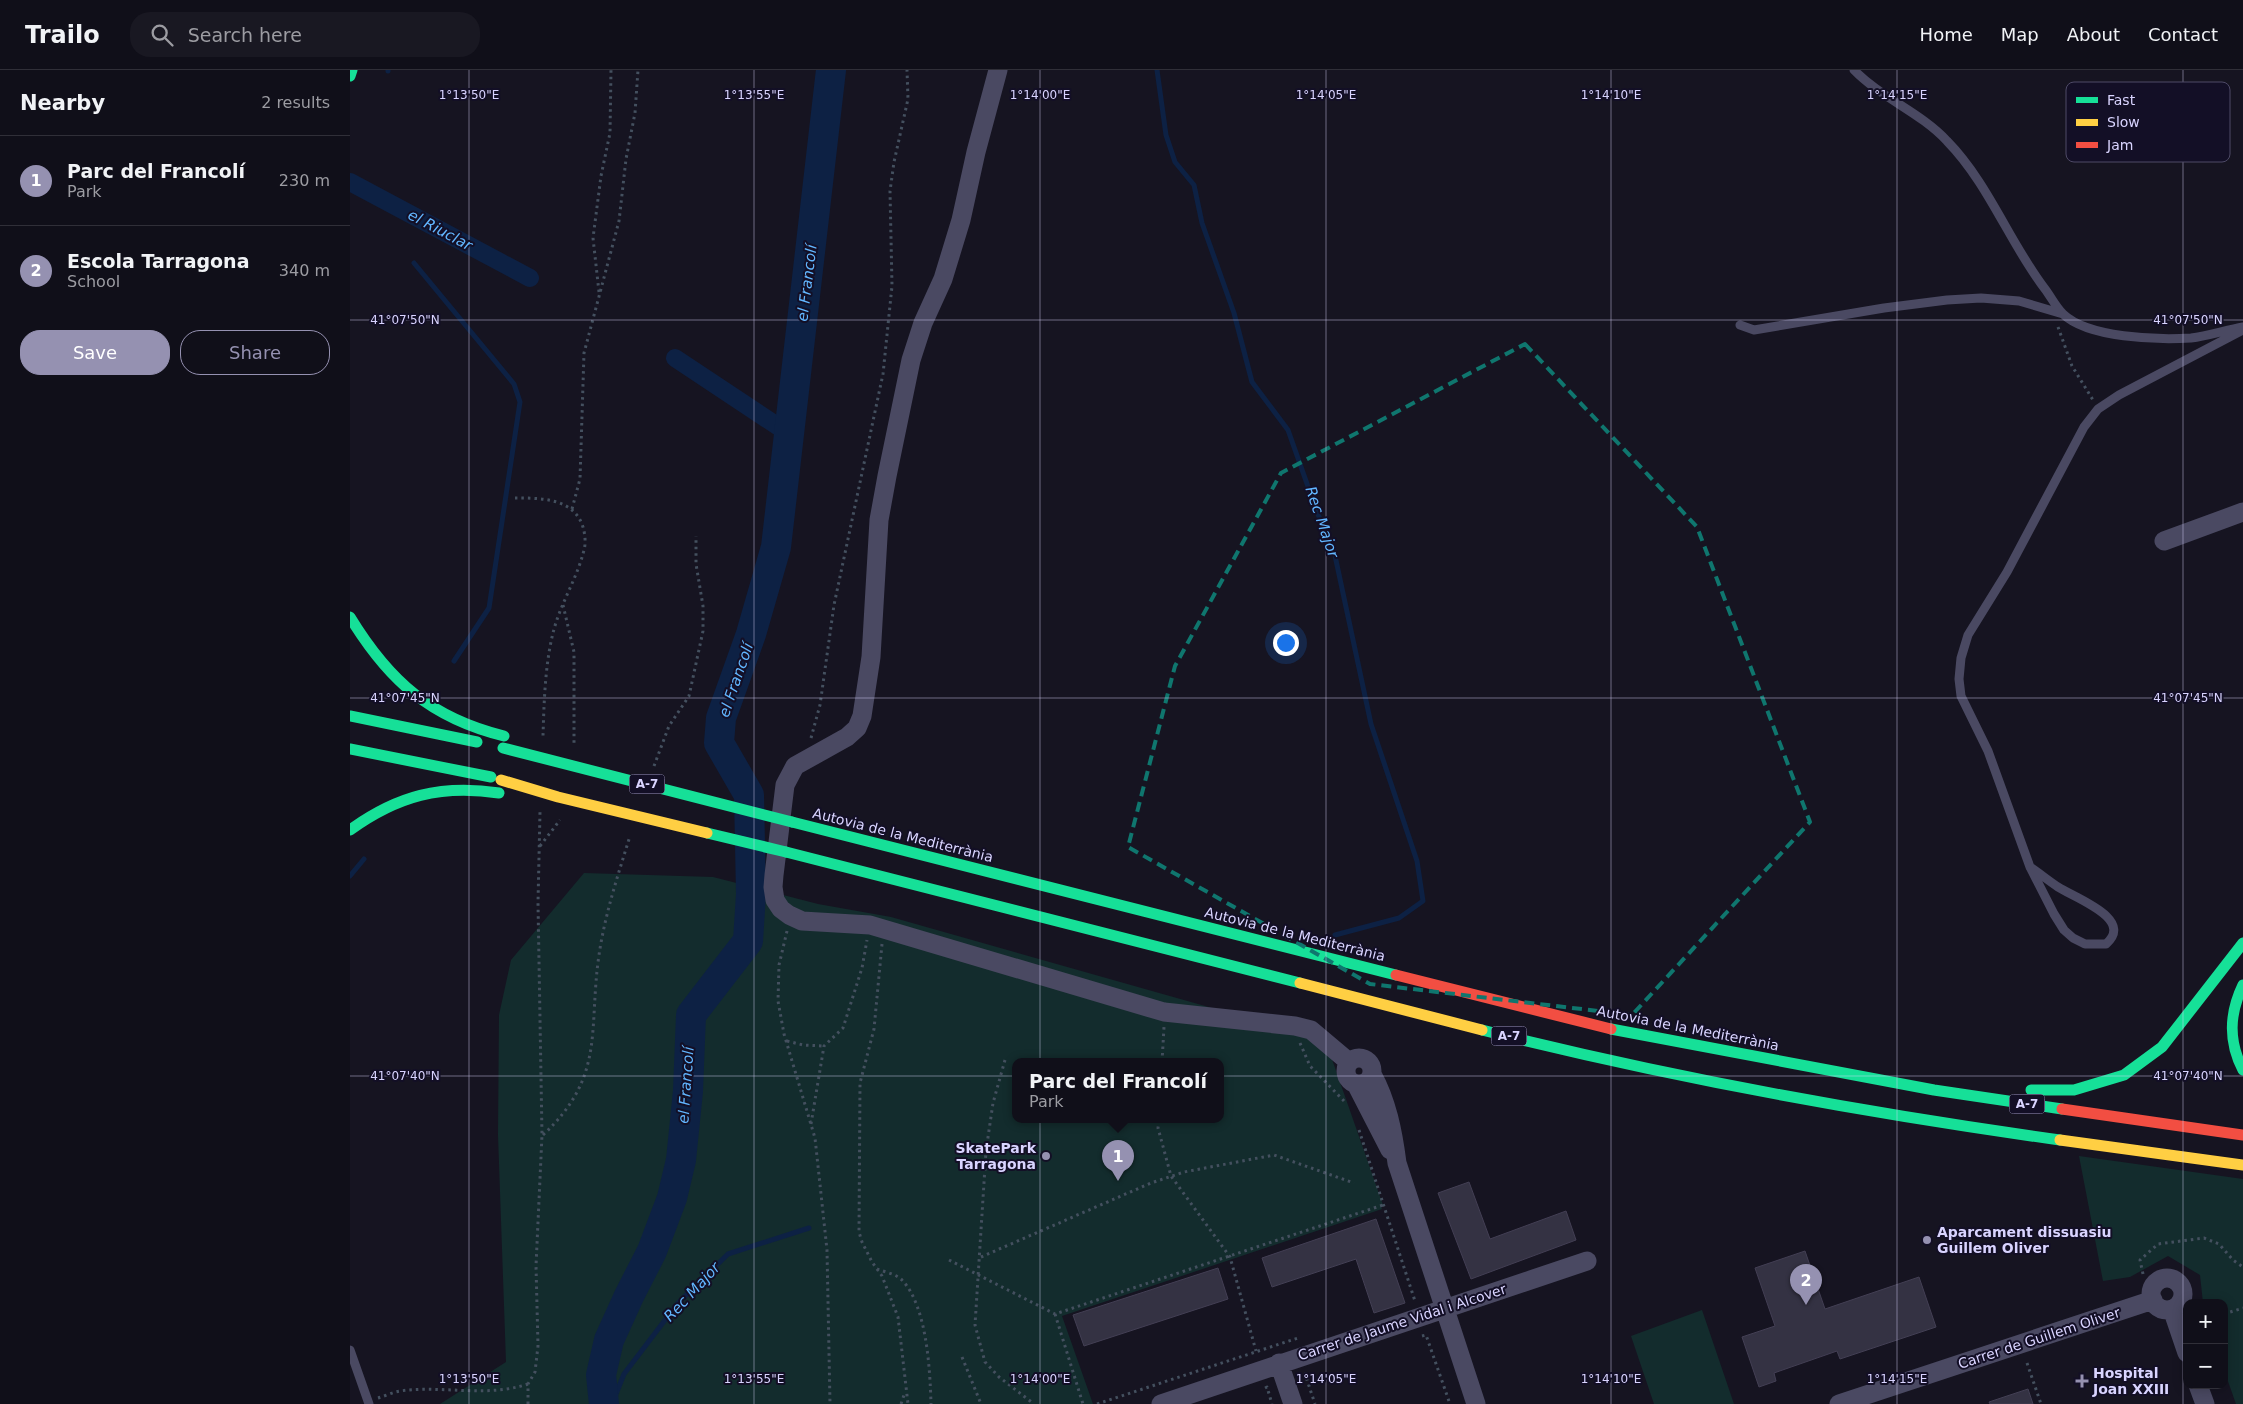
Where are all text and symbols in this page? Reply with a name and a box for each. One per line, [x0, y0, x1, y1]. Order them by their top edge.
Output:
search box [130, 12, 480, 57]
text: Trailo [25, 21, 100, 49]
icon: search [148, 21, 176, 49]
text: Search here [188, 24, 302, 46]
text: Home [1920, 24, 1973, 45]
text: Map [2001, 24, 2039, 45]
text: About [2067, 24, 2120, 45]
text: Contact [2148, 24, 2218, 45]
legend [2066, 82, 2230, 162]
text: 1°13'50"E [439, 88, 499, 102]
text: 1°13'55"E [724, 88, 784, 102]
text: 1°14'00"E [1010, 88, 1070, 102]
text: 1°14'05"E [1296, 88, 1356, 102]
text: 1°14'10"E [1581, 88, 1641, 102]
text: 1°14'15"E [1867, 88, 1927, 102]
text: Nearby [20, 91, 105, 115]
text: Fast [2107, 92, 2136, 108]
text: 2 results [261, 93, 330, 112]
text: Slow [2107, 114, 2140, 130]
text: Jam [2106, 137, 2133, 153]
text: Parc del Francolí [67, 160, 245, 182]
text: 1 [30, 171, 42, 190]
text: 230 m [279, 171, 330, 190]
text: Park [67, 182, 102, 201]
water label: el Riuclar [405, 206, 476, 255]
water label: el Francolí [793, 242, 821, 323]
text: Escola Tarragona [67, 250, 249, 272]
text: 2 [30, 261, 42, 280]
text: 340 m [279, 261, 330, 280]
text: School [67, 272, 120, 291]
text: 41°07'50"N [370, 313, 440, 327]
text: 41°07'50"N [2153, 313, 2223, 327]
button: Save [20, 330, 170, 375]
button: Share [180, 330, 330, 375]
water label: Rec Major [1301, 484, 1343, 561]
your location [1273, 630, 1299, 656]
water label: el Francolí [715, 639, 758, 720]
text: 41°07'45"N [370, 691, 440, 705]
text: 41°07'45"N [2153, 691, 2223, 705]
road number: A-7 [630, 774, 664, 794]
street label: Autovia de la Mediterrània [811, 805, 995, 865]
street label: Autovia de la Mediterrània [1203, 904, 1387, 964]
street label: Autovia de la Mediterrània [1596, 1002, 1780, 1054]
road number: A-7 [1492, 1026, 1526, 1046]
water label: el Francolí [674, 1044, 698, 1124]
popup [1012, 1058, 1224, 1123]
text: 41°07'40"N [370, 1069, 440, 1083]
text: 41°07'40"N [2153, 1069, 2223, 1083]
text: Parc del Francolí [1029, 1070, 1207, 1092]
text: Park [1029, 1092, 1064, 1111]
road number: A-7 [2010, 1094, 2044, 1114]
place label: SkatePark Tarragona [955, 1140, 1037, 1172]
pin: 1 [1102, 1140, 1134, 1181]
marker: SkatePark Tarragona [1040, 1150, 1052, 1162]
place label: Aparcament dissuasiu Guillem Oliver [1937, 1224, 2112, 1256]
marker: Aparcament dissuasiu Guillem Oliver [1921, 1234, 1933, 1246]
water label: Rec Major [660, 1258, 724, 1325]
pin: 2 [1790, 1264, 1822, 1305]
street label: Carrer de Jaume Vidal i Alcover [1296, 1281, 1508, 1363]
map controls [2183, 1299, 2228, 1389]
button: + [2183, 1299, 2228, 1344]
street label: Carrer de Guillem Oliver [1956, 1304, 2122, 1372]
button: − [2183, 1344, 2228, 1389]
place label: Hospital Joan XXIII [2092, 1365, 2169, 1397]
text: 1°13'50"E [439, 1372, 499, 1386]
text: 1°13'55"E [724, 1372, 784, 1386]
text: 1°14'00"E [1010, 1372, 1070, 1386]
text: 1°14'05"E [1296, 1372, 1356, 1386]
text: 1°14'10"E [1581, 1372, 1641, 1386]
text: 1°14'15"E [1867, 1372, 1927, 1386]
marker: Hospital Joan XXIII [2075, 1374, 2089, 1388]

